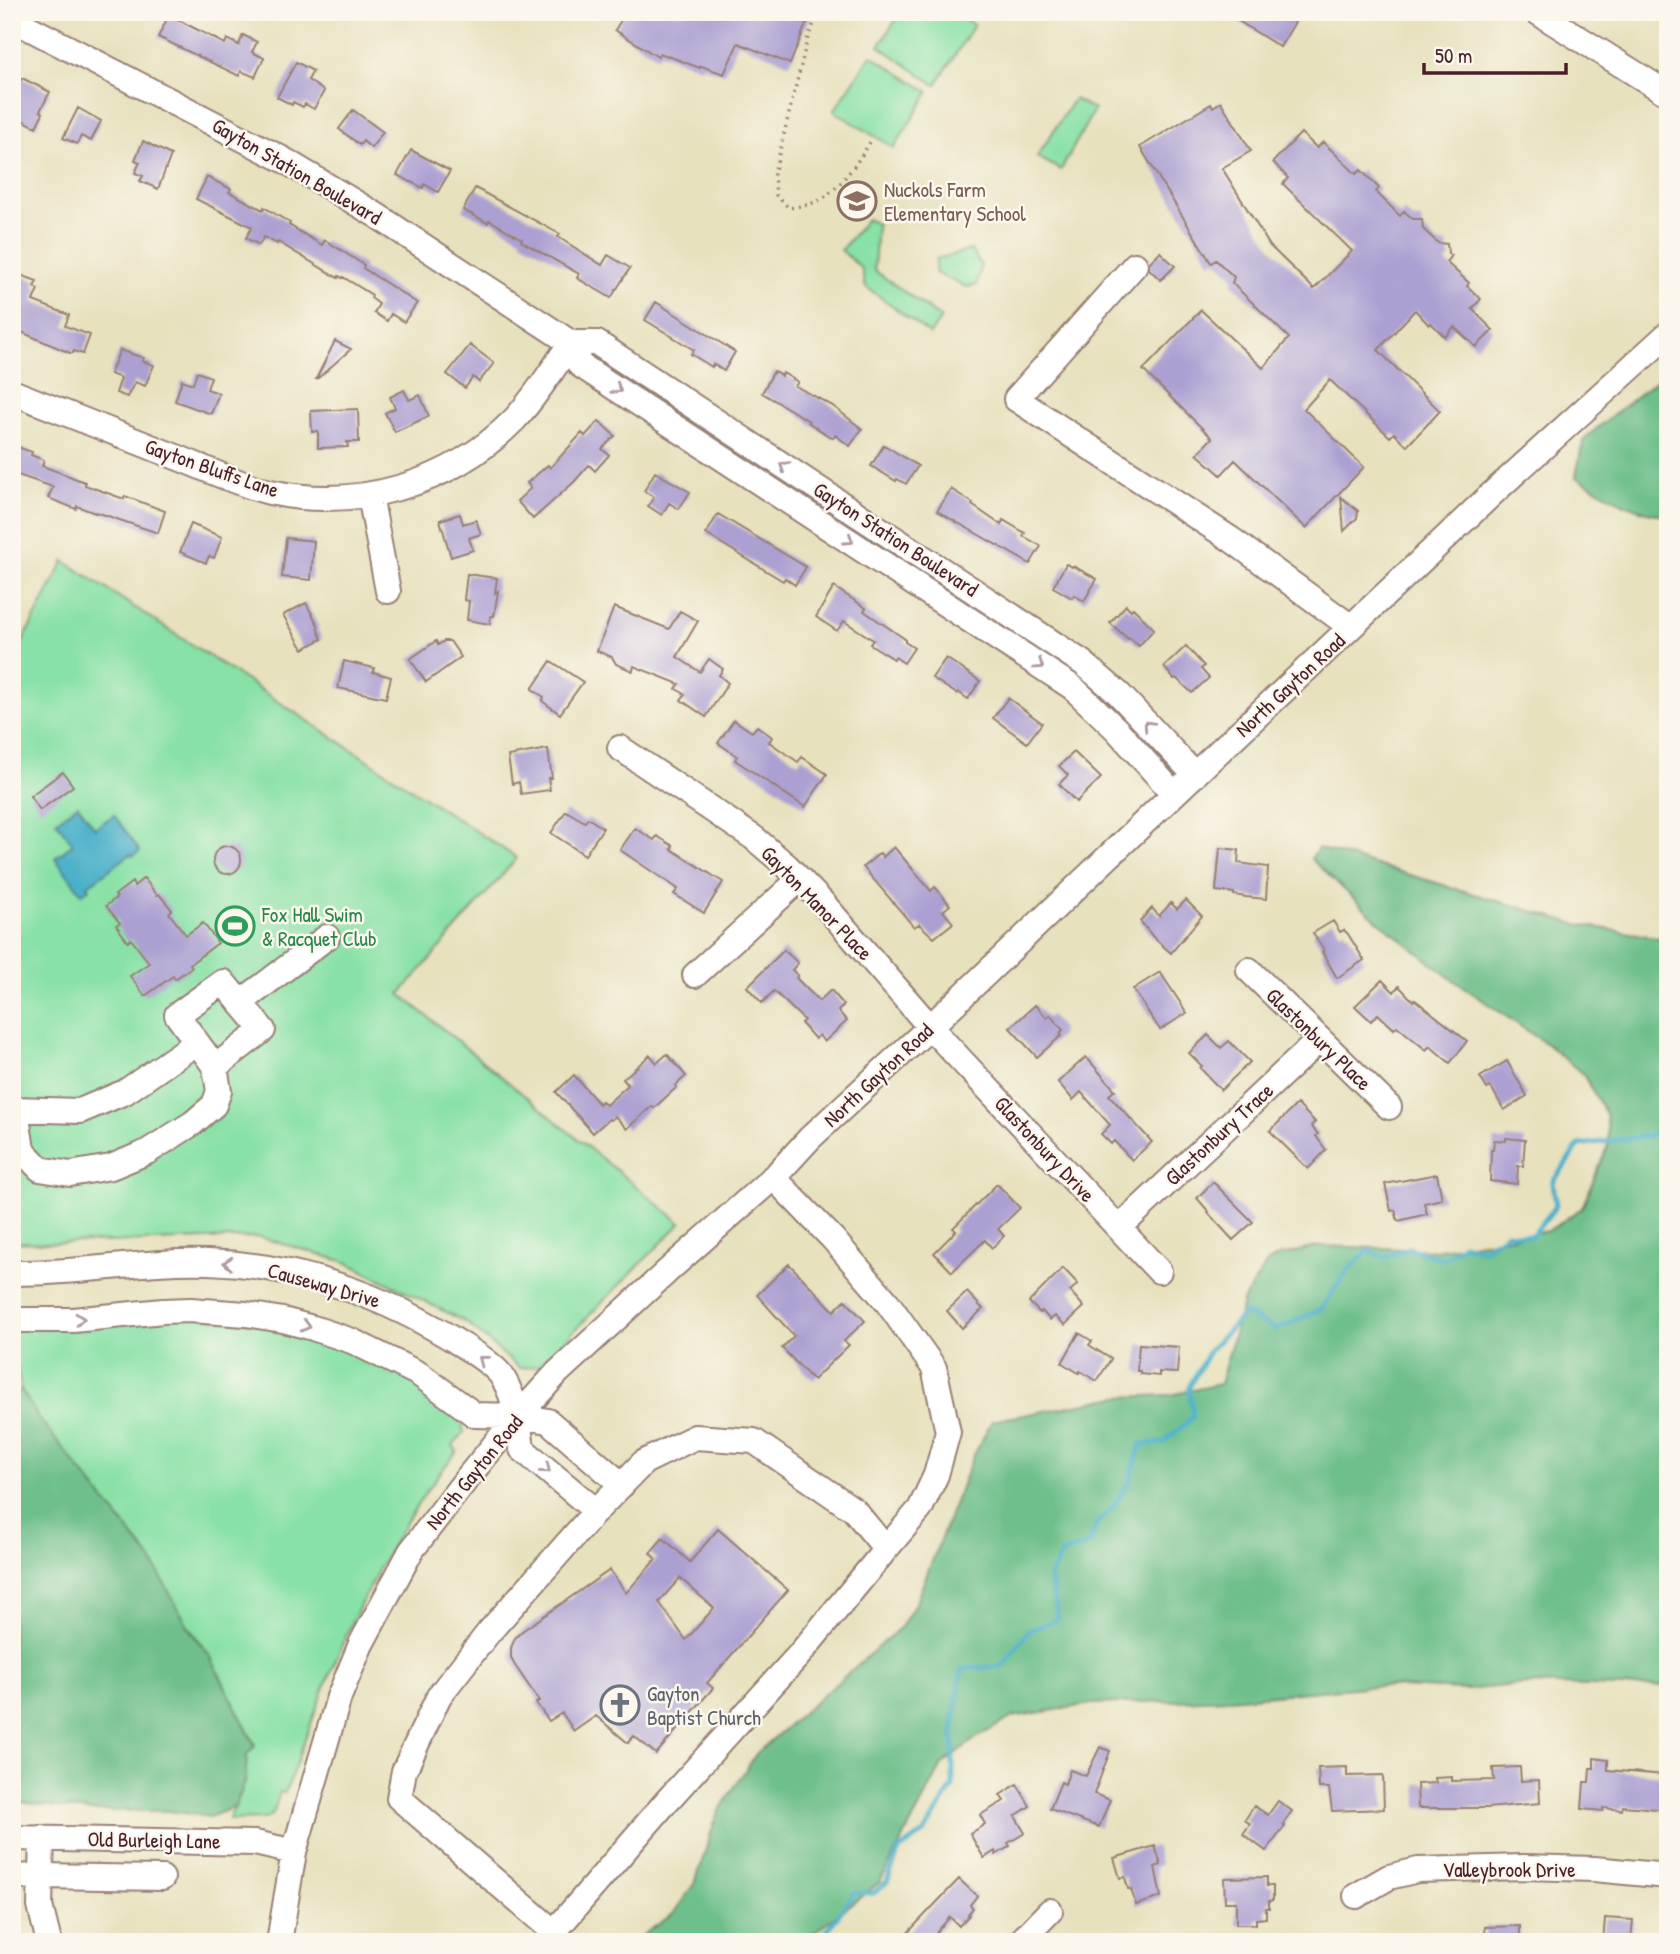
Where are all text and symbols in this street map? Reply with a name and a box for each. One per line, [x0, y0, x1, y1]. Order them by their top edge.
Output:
scale bar [1424, 32, 1566, 76]
text: 50 m [1435, 41, 1472, 70]
street label: Gayton Station Boulevard [207, 111, 387, 231]
place label: Nuckols Farm Elementary School [884, 175, 1026, 228]
school or university icon: Nuckols Farm Elementary School [836, 180, 878, 222]
one-way arrow [609, 381, 622, 393]
street label: Gayton Bluffs Lane [141, 432, 283, 504]
one-way arrow [779, 461, 792, 474]
street label: Gayton Station Boulevard [808, 475, 984, 603]
one-way arrow [841, 531, 854, 544]
street label: North Gayton Road [1229, 627, 1351, 743]
one-way arrow [1031, 657, 1044, 669]
one-way arrow [1144, 720, 1157, 733]
street label: Gayton Manor Place [755, 839, 879, 967]
place label: Fox Hall Swim & Racquet Club [261, 900, 377, 953]
sports icon: Fox Hall Swim & Racquet Club [214, 905, 256, 947]
street label: Glastonbury Place [1260, 981, 1378, 1097]
street label: North Gayton Road [817, 1017, 939, 1133]
street label: Glastonbury Trace [1158, 1076, 1280, 1192]
street label: Glastonbury Drive [988, 1090, 1102, 1208]
street label: Causeway Drive [264, 1255, 384, 1315]
one-way arrow [222, 1256, 233, 1271]
one-way arrow [75, 1312, 86, 1327]
one-way arrow [300, 1318, 312, 1332]
one-way arrow [478, 1356, 491, 1369]
street label: North Gayton Road [419, 1408, 529, 1536]
one-way arrow [539, 1461, 551, 1474]
place label: Gayton Baptist Church [647, 1679, 761, 1732]
church icon: Gayton Baptist Church [599, 1684, 641, 1726]
street label: Old Burleigh Lane [87, 1824, 221, 1856]
street label: Valleybrook Drive [1442, 1855, 1576, 1884]

